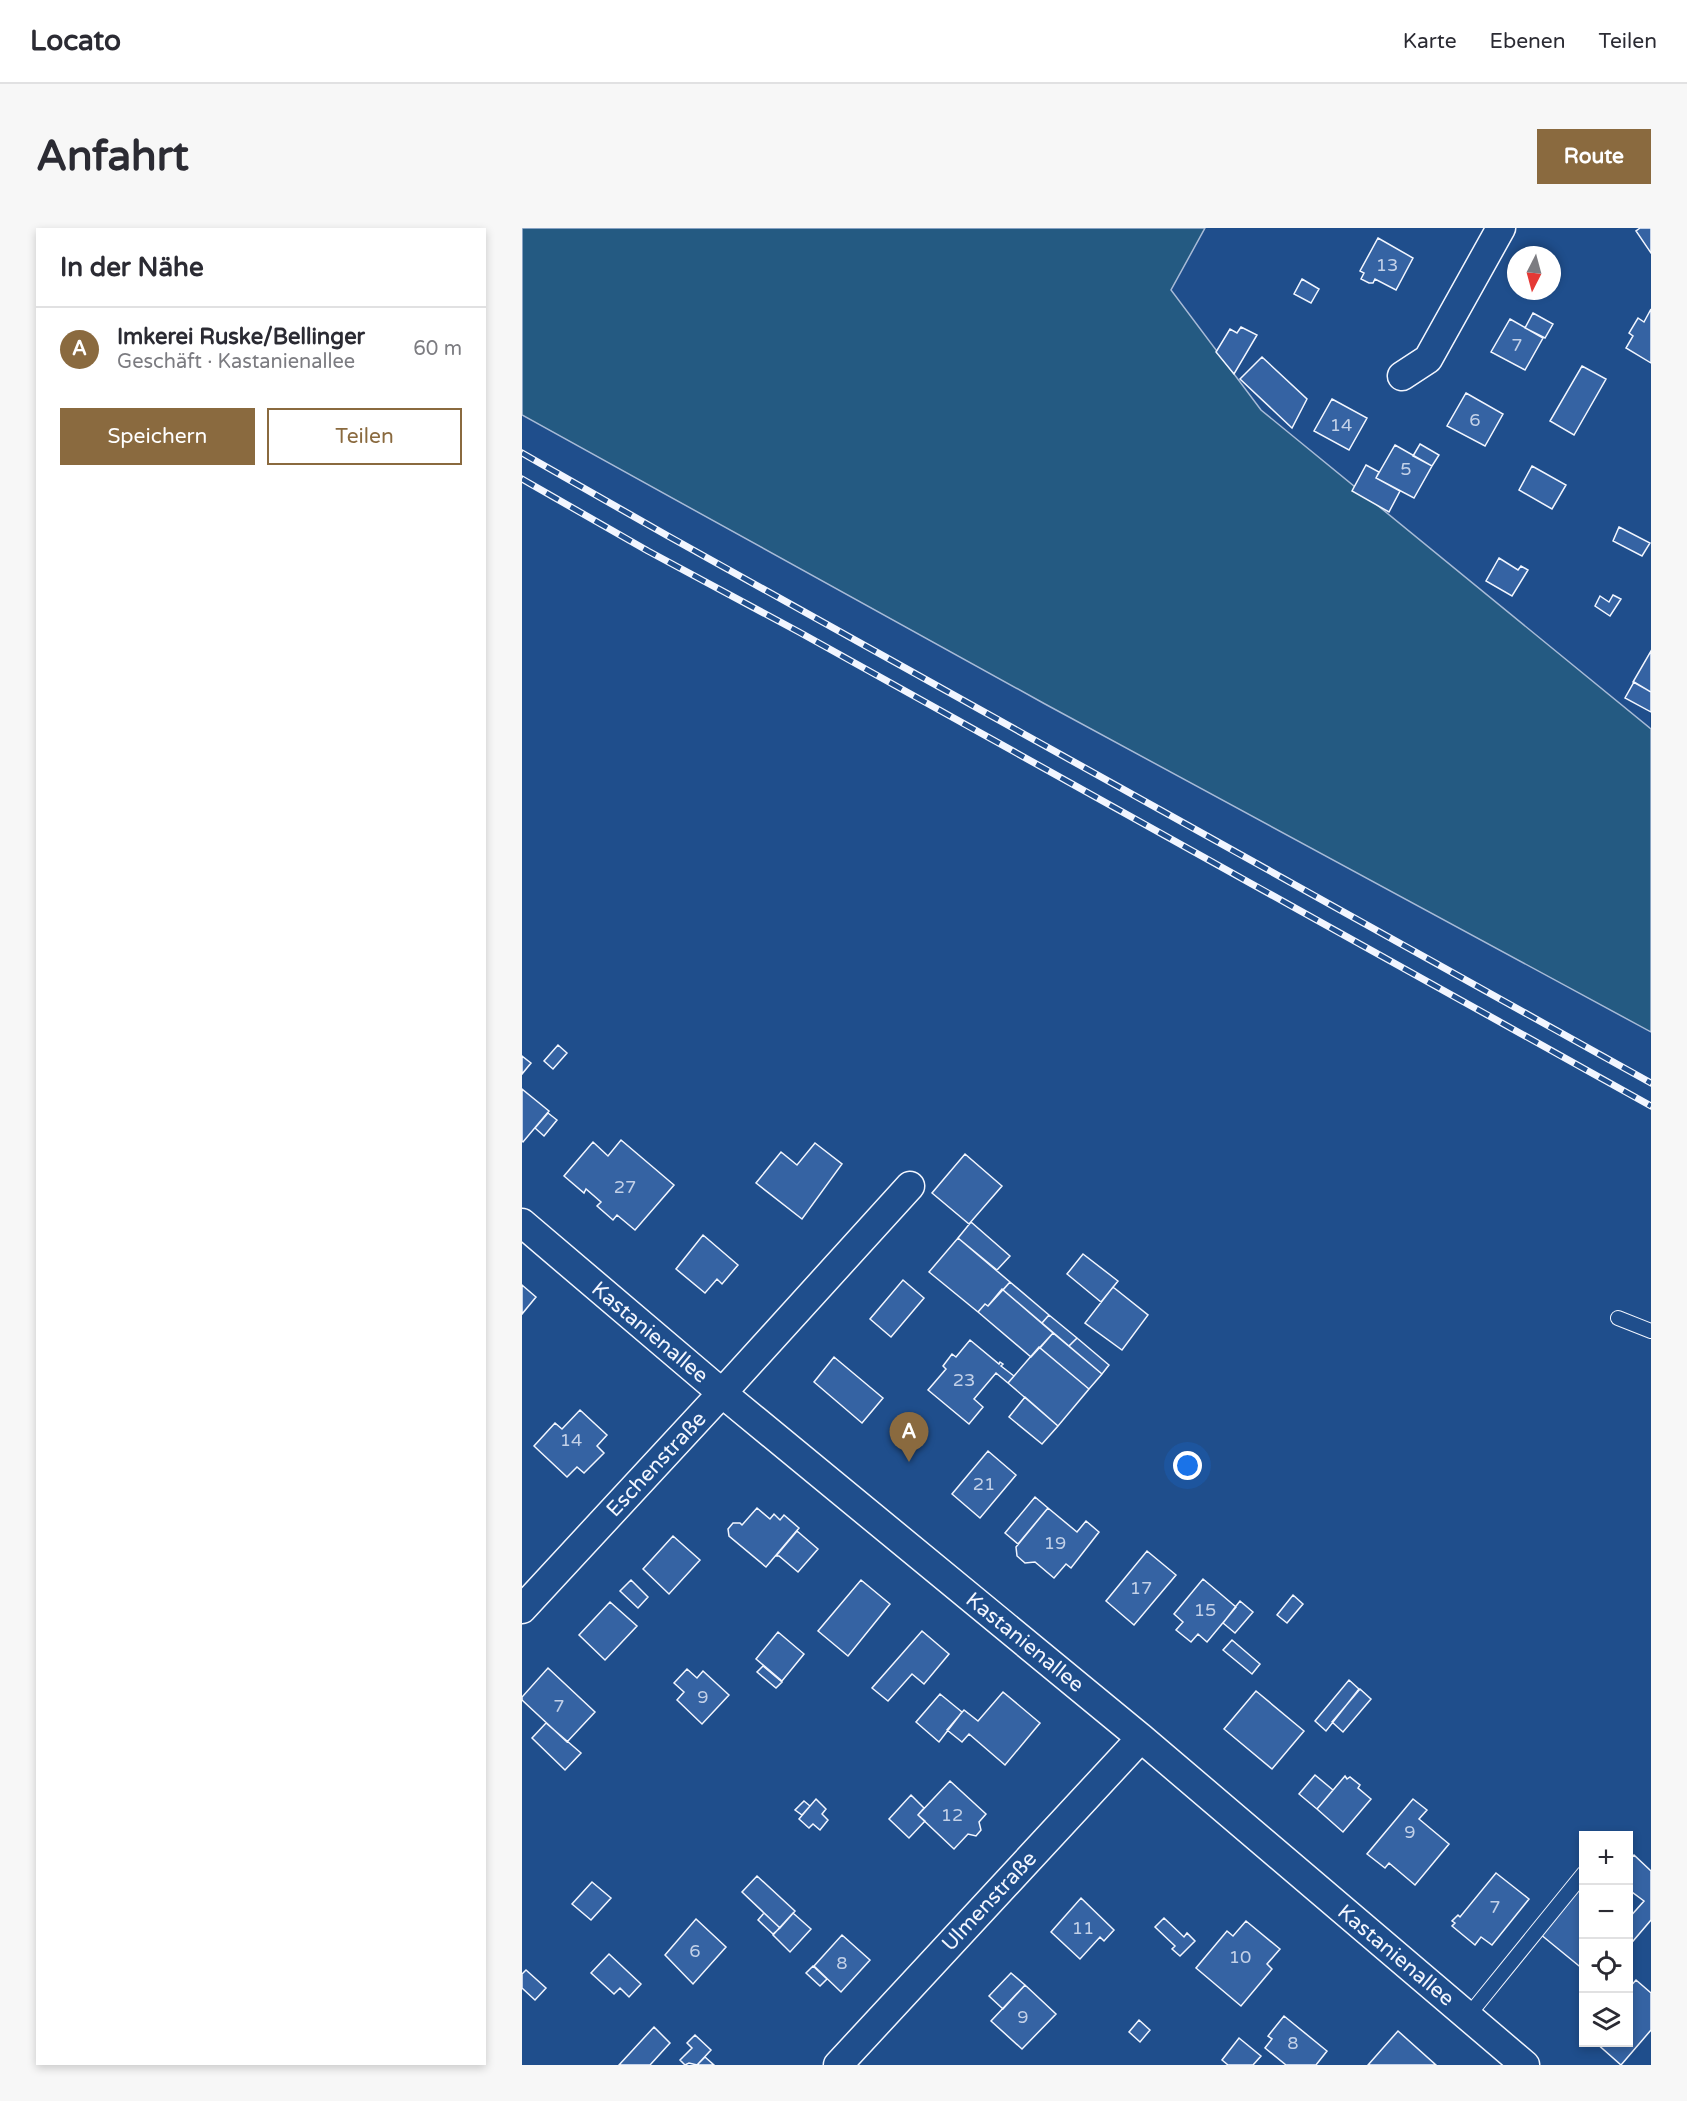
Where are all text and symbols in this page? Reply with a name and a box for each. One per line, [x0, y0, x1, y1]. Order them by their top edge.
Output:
text: Locato [30, 24, 121, 58]
text: Karte [1403, 29, 1457, 54]
text: Ebenen [1490, 29, 1566, 54]
text: Teilen [1599, 29, 1657, 54]
button: Route [1537, 129, 1651, 184]
text: Anfahrt [36, 131, 189, 182]
north arrow [1507, 246, 1561, 300]
text: In der Nähe [60, 252, 204, 283]
house number: 13 [1376, 254, 1398, 276]
text: Imkerei Ruske/Bellinger [117, 324, 365, 350]
house number: 7 [1511, 334, 1523, 356]
text: A [72, 337, 87, 361]
text: 60 m [413, 337, 462, 361]
text: Geschäft · Kastanienallee [117, 350, 355, 374]
button: Speichern [60, 408, 255, 465]
button: Teilen [267, 408, 462, 465]
house number: 6 [1469, 409, 1481, 431]
house number: 14 [1330, 414, 1352, 436]
house number: 5 [1400, 458, 1412, 480]
house number: 27 [614, 1176, 636, 1198]
street label: Kastanienallee [586, 1276, 713, 1388]
house number: 23 [953, 1369, 975, 1391]
street label: Eschenstraße [601, 1407, 711, 1522]
pin: A [890, 1412, 928, 1462]
house number: 14 [560, 1429, 582, 1451]
your location [1173, 1451, 1202, 1480]
house number: 21 [973, 1473, 995, 1495]
house number: 19 [1044, 1532, 1066, 1554]
house number: 17 [1130, 1577, 1152, 1599]
street label: Kastanienallee [961, 1587, 1089, 1698]
house number: 15 [1194, 1599, 1216, 1621]
house number: 9 [697, 1686, 709, 1708]
house number: 7 [553, 1695, 565, 1717]
house number: 12 [941, 1804, 963, 1826]
house number: 9 [1404, 1821, 1416, 1843]
map controls [1579, 1831, 1633, 2047]
button: + [1579, 1831, 1633, 1885]
street label: Ulmenstraße [937, 1846, 1042, 1956]
button: − [1579, 1885, 1633, 1939]
house number: 7 [1489, 1896, 1501, 1918]
street label: Kastanienallee [1332, 1899, 1459, 2011]
house number: 11 [1072, 1917, 1094, 1939]
button: locate [1579, 1939, 1633, 1993]
house number: 6 [689, 1940, 701, 1962]
house number: 10 [1229, 1946, 1251, 1968]
house number: 8 [836, 1952, 848, 1974]
button: layers [1579, 1993, 1633, 2047]
house number: 9 [1017, 2006, 1029, 2028]
house number: 8 [1287, 2032, 1299, 2054]

